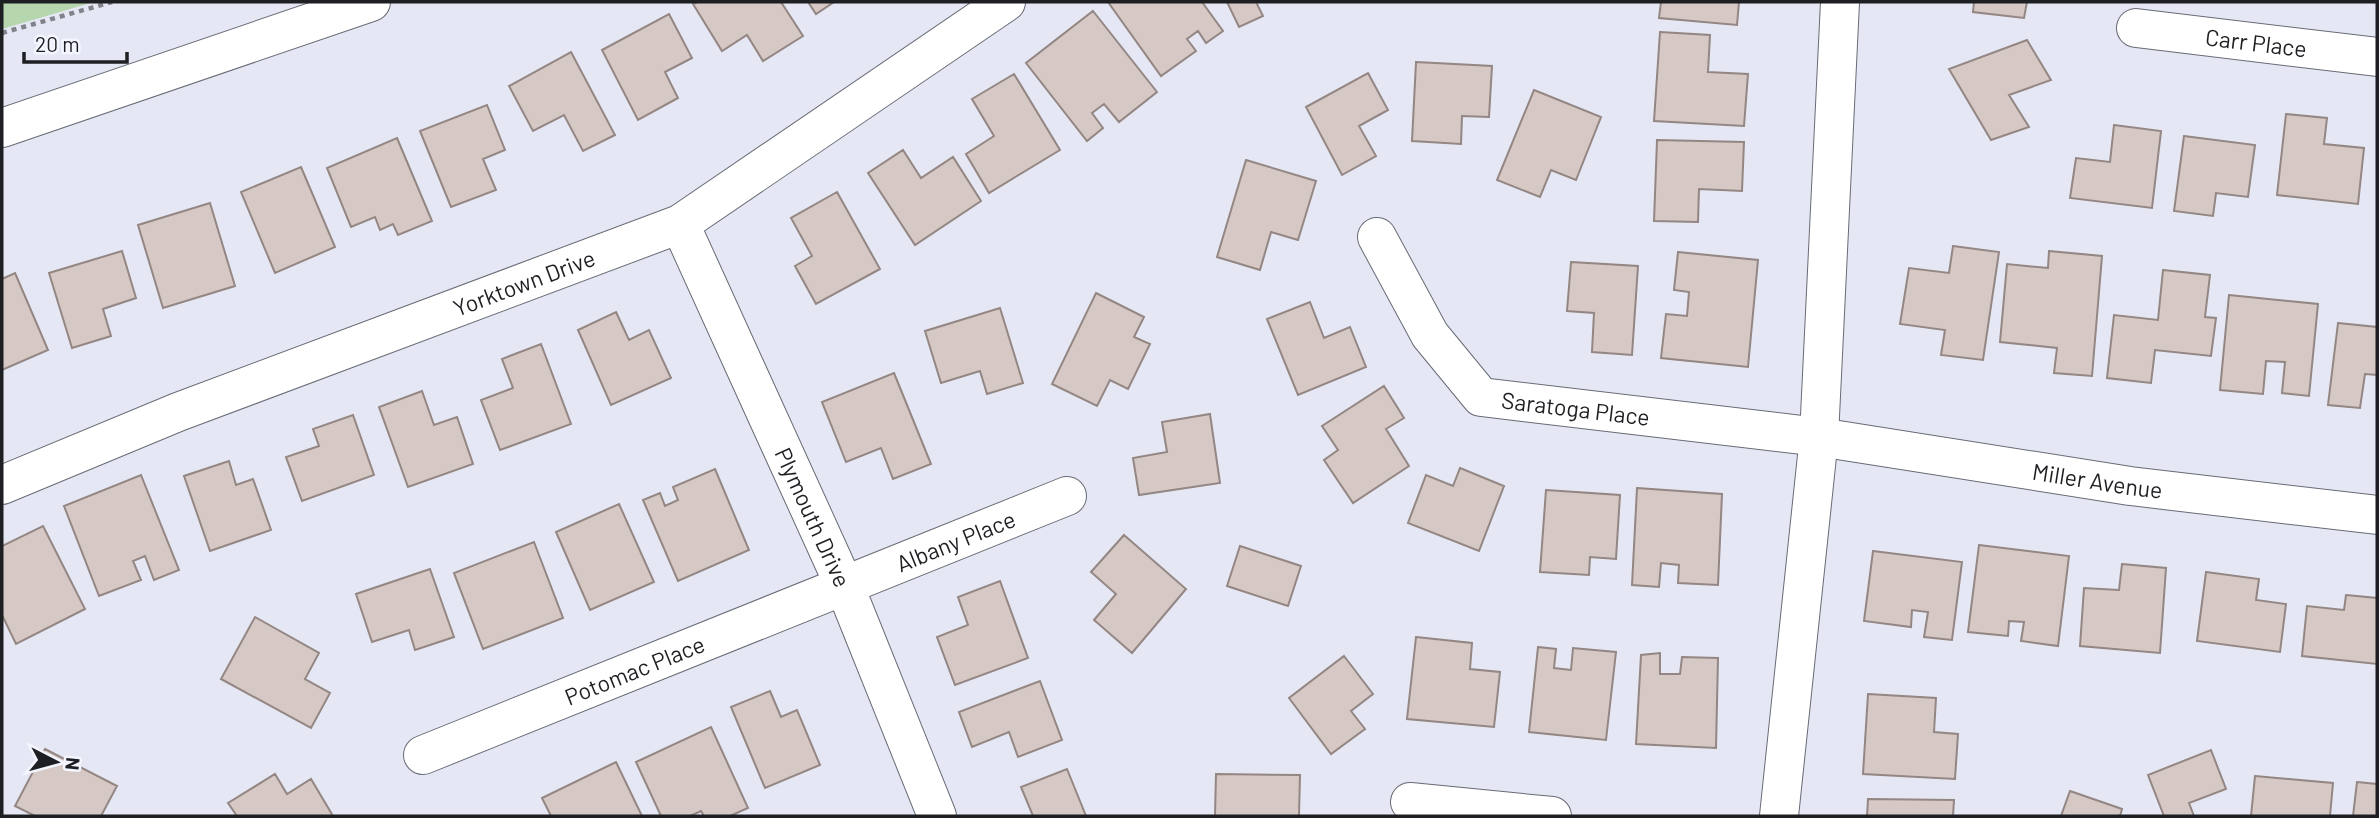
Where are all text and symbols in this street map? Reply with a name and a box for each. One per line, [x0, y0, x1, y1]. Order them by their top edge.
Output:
scale bar [24, 21, 128, 65]
street label: Carr Place [2204, 22, 2308, 62]
text: 20 m [35, 31, 80, 56]
street label: Yorktown Drive [449, 243, 599, 322]
street label: Saratoga Place [1500, 386, 1651, 431]
street label: Plymouth Drive [769, 443, 857, 591]
street label: Miller Avenue [2030, 457, 2164, 504]
street label: Albany Place [892, 504, 1019, 577]
street label: Potomac Place [560, 629, 709, 711]
north arrow [21, 727, 91, 797]
text: N [61, 756, 86, 771]

